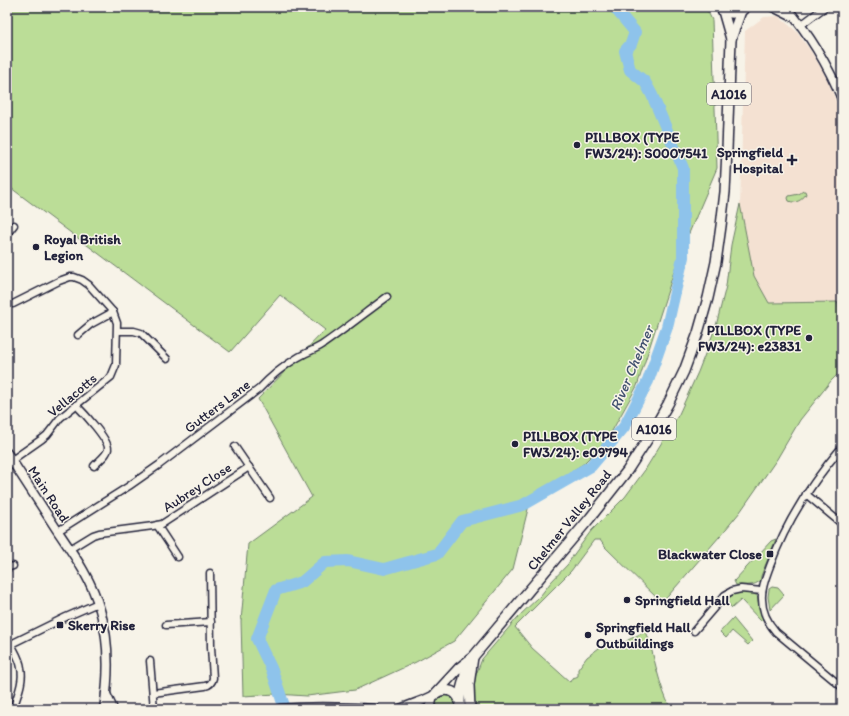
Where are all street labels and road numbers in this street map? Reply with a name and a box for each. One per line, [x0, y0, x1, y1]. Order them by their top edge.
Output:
road number: A1016 [707, 83, 751, 105]
street label: Vellacotts [44, 370, 100, 421]
street label: Gutters Lane [181, 376, 254, 437]
road number: A1016 [632, 418, 676, 440]
street label: Aubrey Close [160, 459, 235, 516]
street label: Main Road [24, 463, 73, 526]
street label: Chelmer Valley Road [524, 466, 615, 574]

